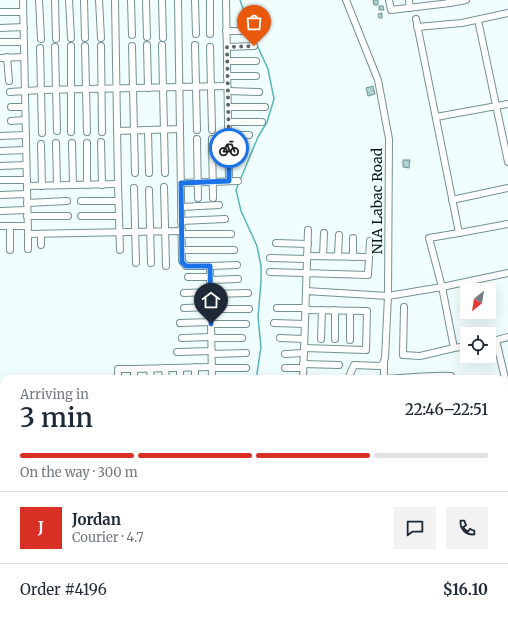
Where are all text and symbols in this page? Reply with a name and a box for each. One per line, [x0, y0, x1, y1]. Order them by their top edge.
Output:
pin [237, 5, 271, 46]
icon: bag [243, 11, 265, 33]
courier [209, 128, 249, 168]
icon: bike [218, 137, 240, 159]
street label: NIA Labac Road [368, 147, 386, 254]
pin [194, 283, 228, 324]
north arrow [460, 283, 496, 319]
map controls [460, 283, 496, 363]
icon: home [200, 289, 222, 311]
button: locate [460, 327, 496, 363]
text: Arriving in [20, 386, 89, 403]
text: 22:46–22:51 [405, 400, 488, 419]
text: 3 min [20, 401, 93, 434]
text: On the way · 300 m [20, 464, 138, 481]
button: chat [394, 507, 436, 549]
button: phone [446, 507, 488, 549]
text: Jordan [72, 510, 121, 529]
text: J [38, 518, 44, 537]
text: Courier · 4.7 [72, 529, 144, 546]
text: Order #4196 [20, 580, 107, 599]
text: $16.10 [443, 580, 488, 599]

